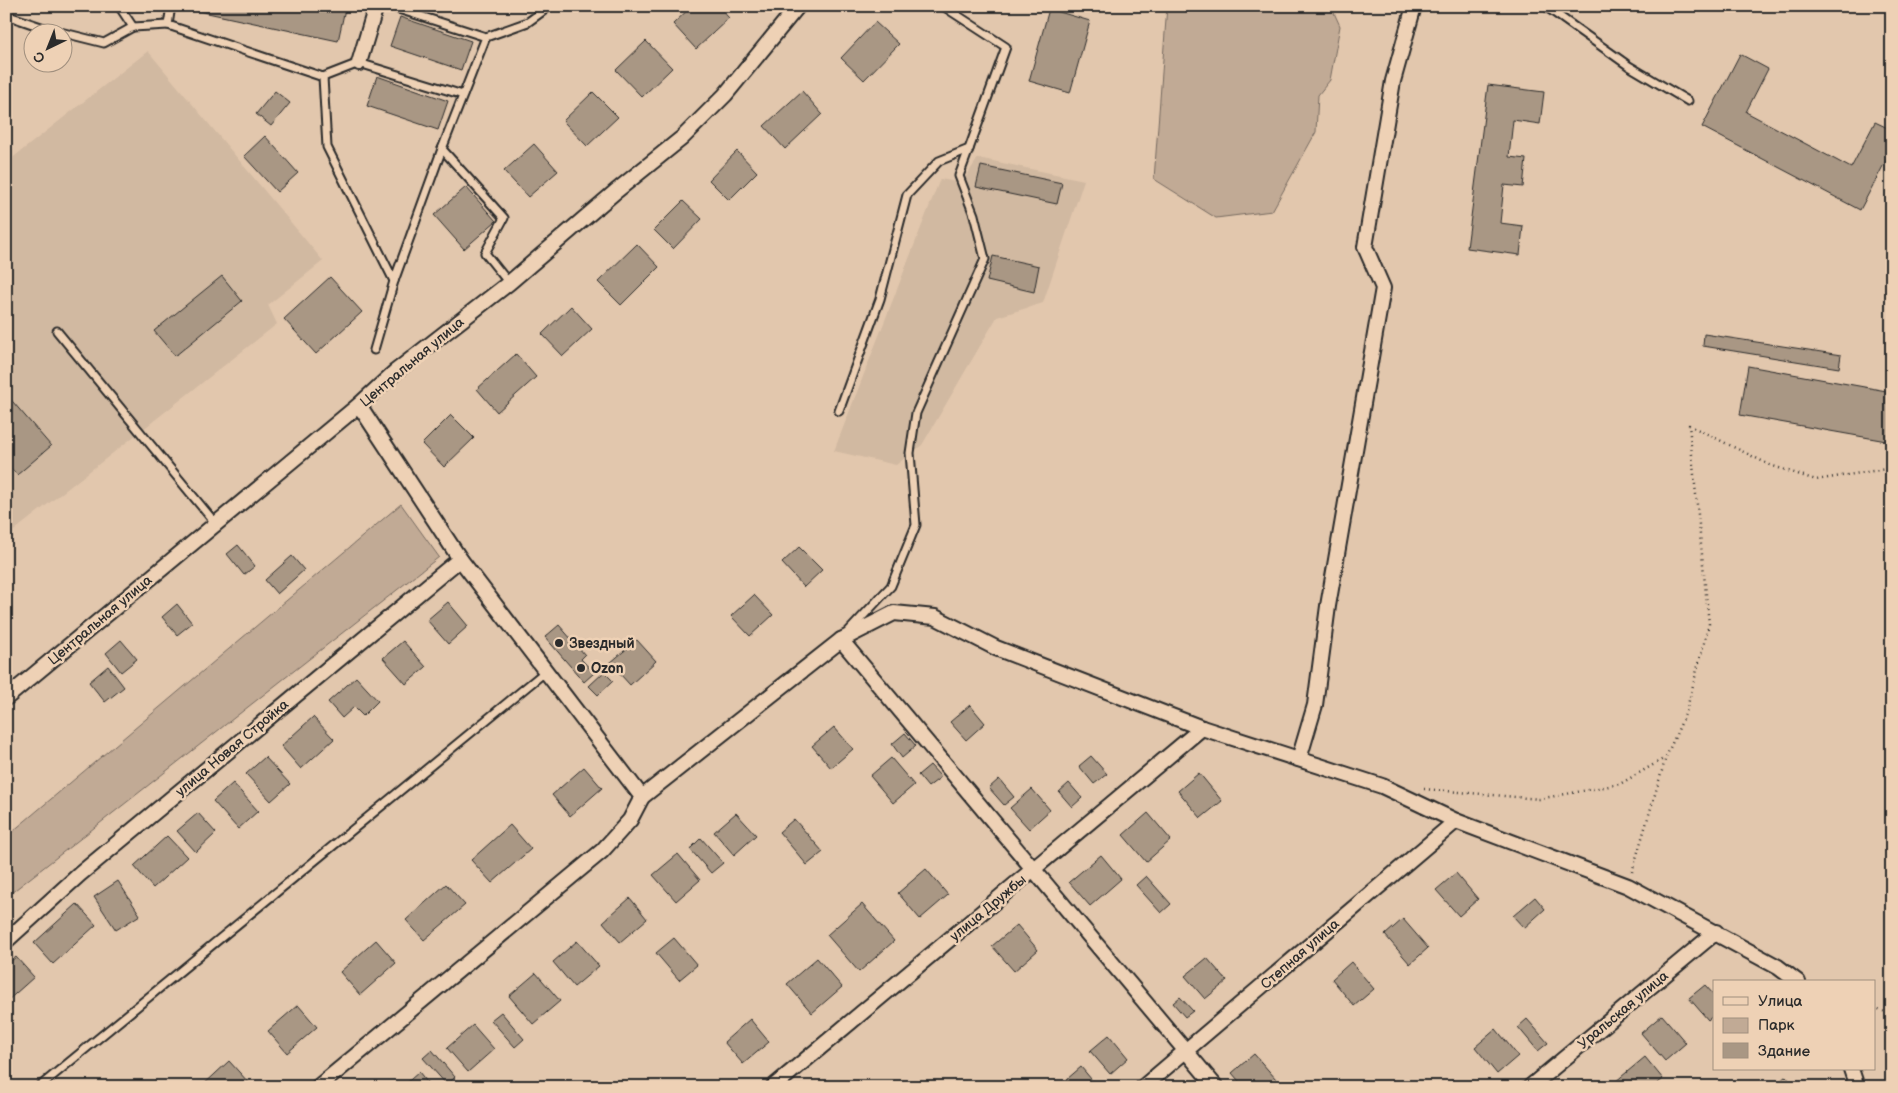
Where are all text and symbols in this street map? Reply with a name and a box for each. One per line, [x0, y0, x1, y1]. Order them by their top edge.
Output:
north arrow [22, 22, 72, 72]
text: С [30, 47, 49, 67]
street label: Центральная улица [357, 313, 468, 410]
street label: Центральная улица [45, 571, 156, 668]
place label: Звездный [569, 635, 635, 652]
marker: Звездный [553, 637, 565, 649]
place label: Ozon [591, 660, 624, 677]
marker: Ozon [575, 662, 587, 674]
street label: улица Новая Стройка [172, 695, 292, 800]
street label: улица Дружбы [946, 871, 1030, 945]
street label: Степная улица [1257, 915, 1343, 993]
street label: Уральская улица [1574, 967, 1672, 1053]
legend [1713, 980, 1876, 1070]
text: Улица [1758, 992, 1803, 1011]
text: Парк [1758, 1016, 1795, 1035]
text: Здание [1758, 1042, 1810, 1061]

